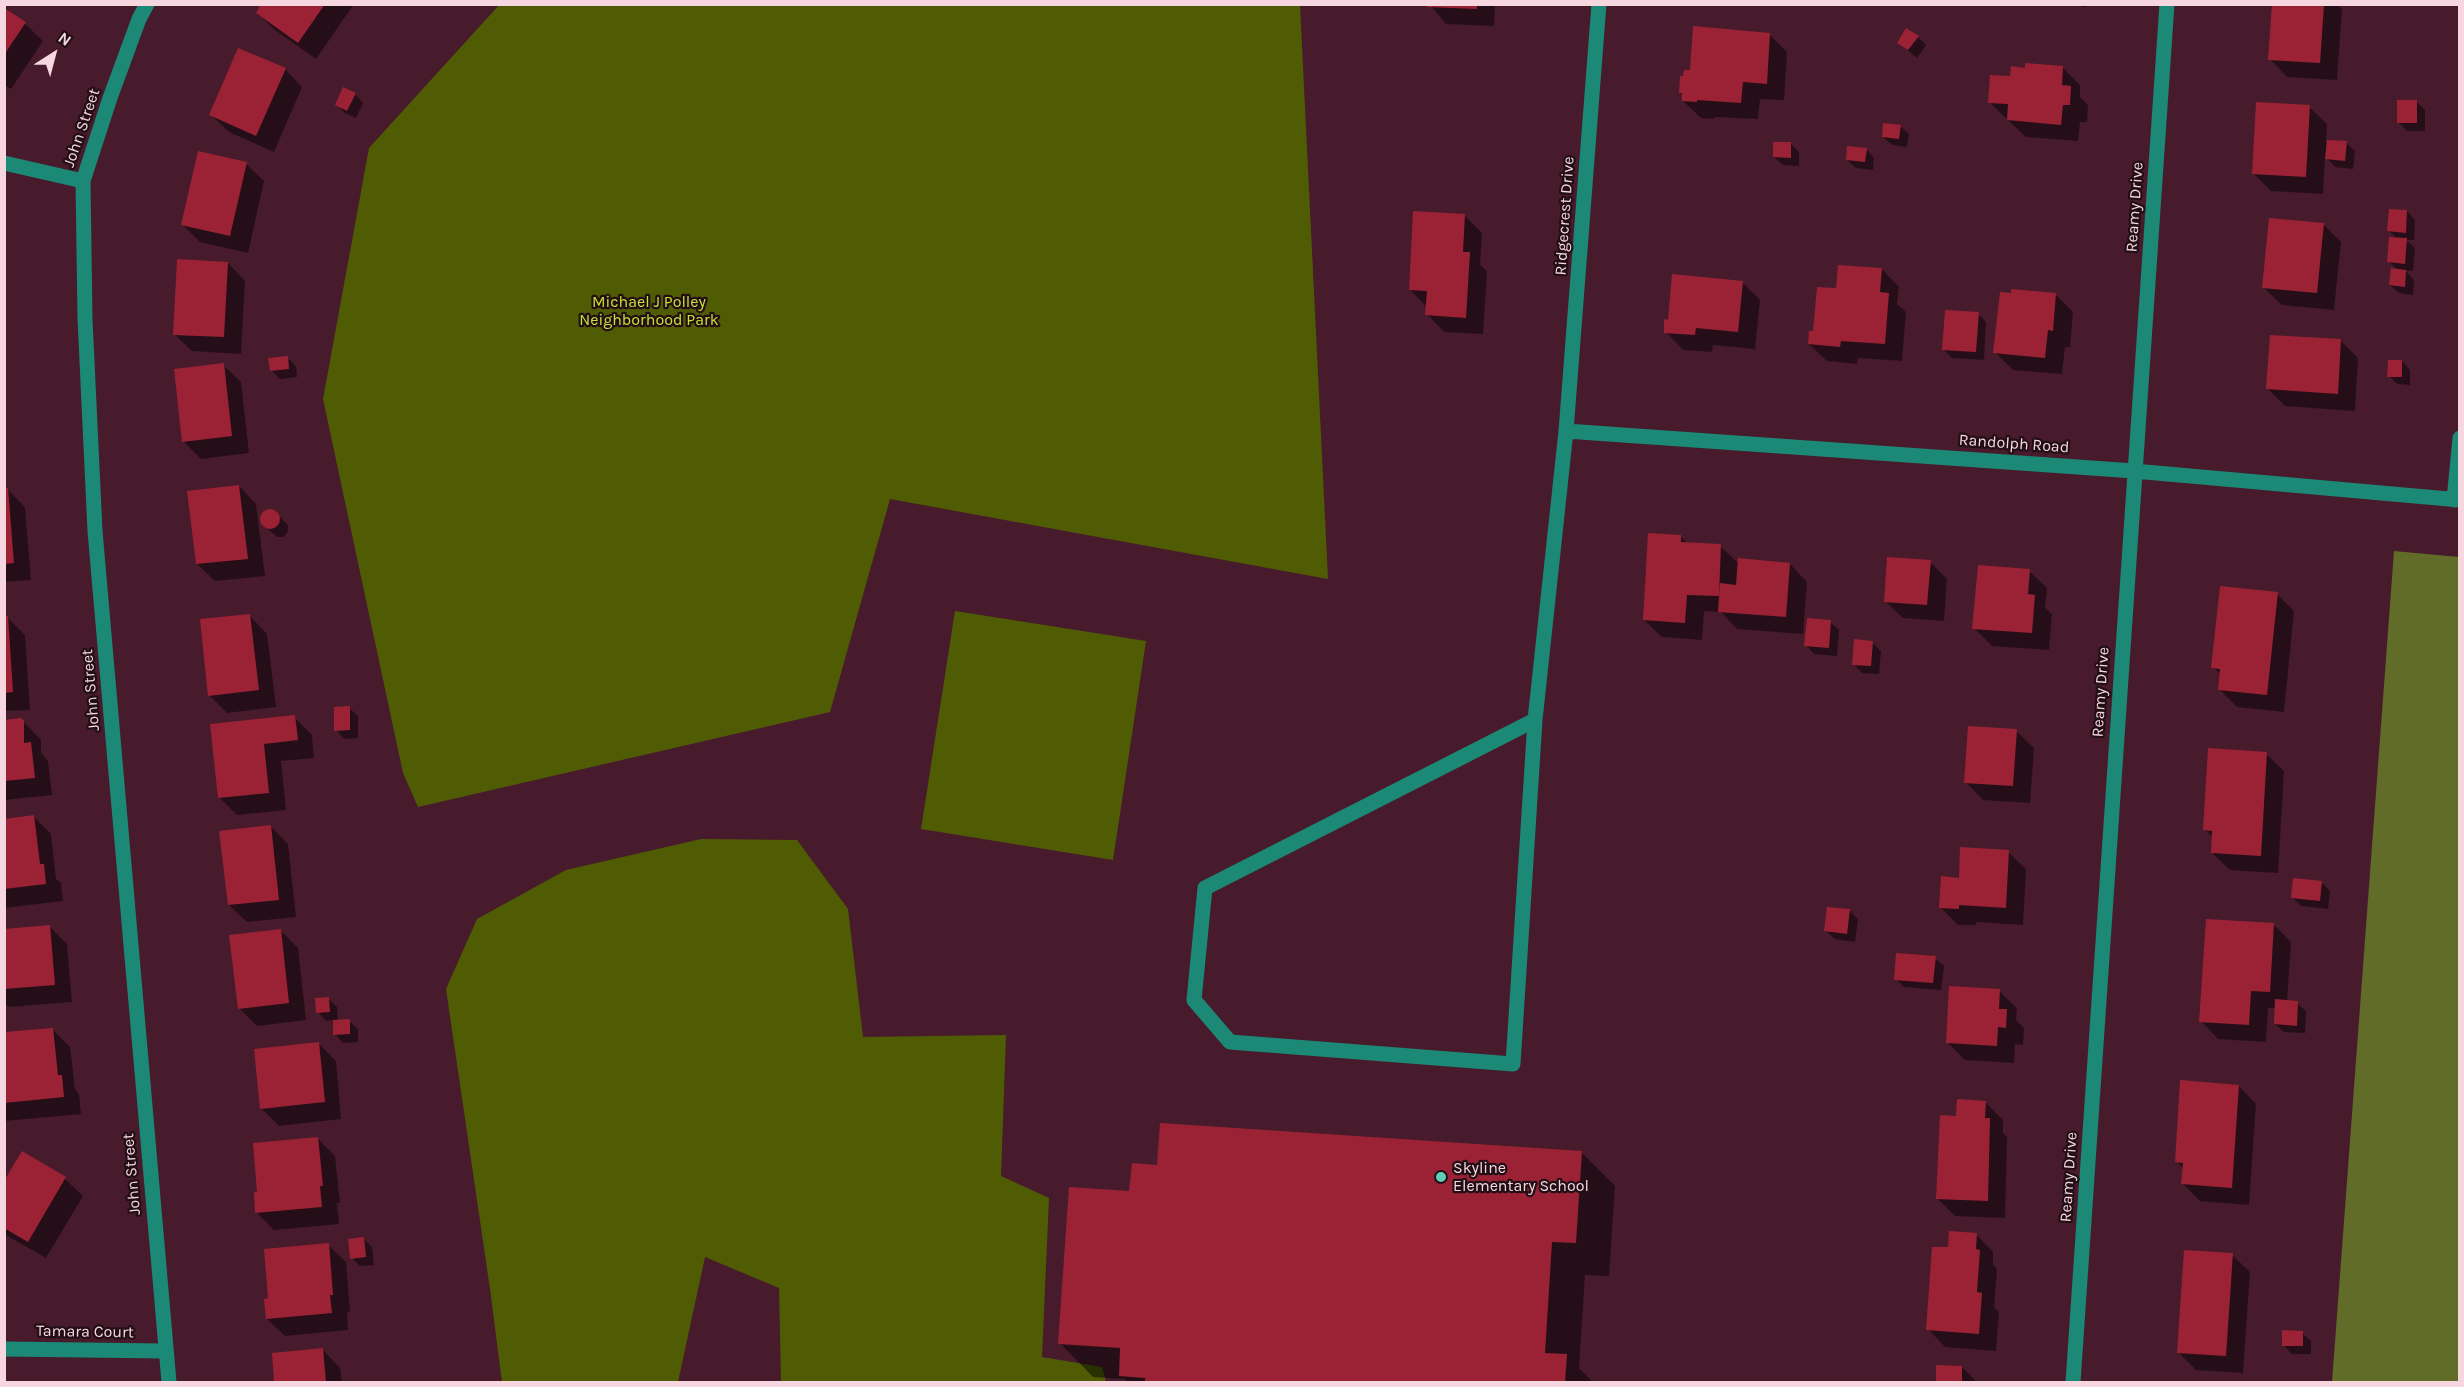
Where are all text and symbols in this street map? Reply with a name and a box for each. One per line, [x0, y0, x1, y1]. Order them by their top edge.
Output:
north arrow [24, 24, 84, 84]
text: N [55, 28, 75, 50]
street label: John Street [60, 86, 104, 170]
street label: Ridgecrest Drive [1551, 156, 1579, 276]
street label: Reamy Drive [2122, 161, 2148, 253]
park label: Michael J Polley Neighborhood Park [579, 292, 719, 330]
street label: Randolph Road [1958, 431, 2070, 457]
street label: Reamy Drive [2088, 646, 2114, 738]
street label: John Street [78, 648, 104, 732]
street label: Reamy Drive [2056, 1131, 2082, 1223]
street label: John Street [119, 1132, 145, 1216]
place label: Skyline Elementary School [1453, 1158, 1589, 1196]
marker: Skyline Elementary School [1434, 1170, 1448, 1184]
street label: Tamara Court [36, 1322, 134, 1342]

